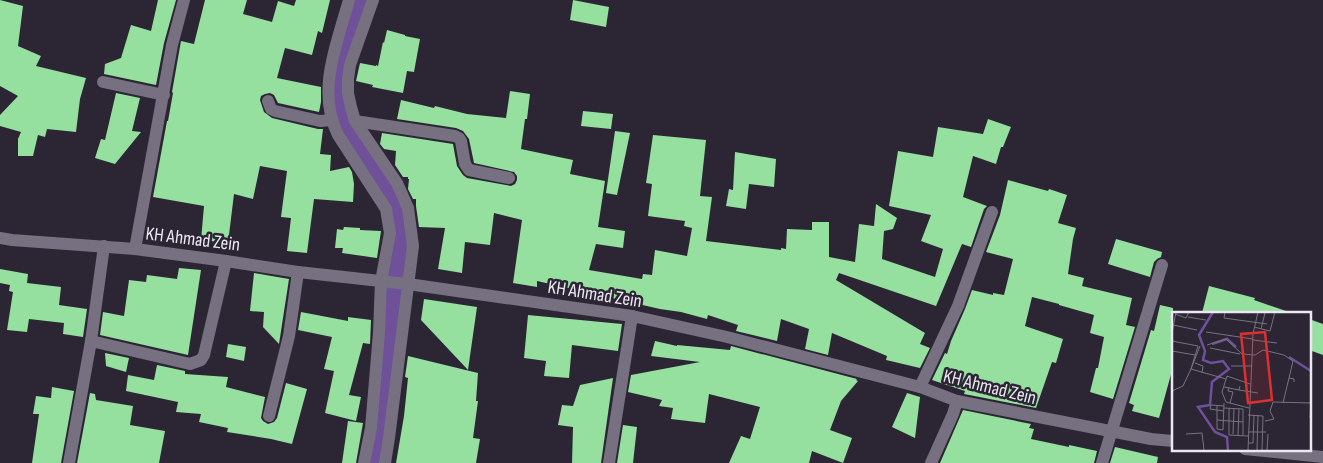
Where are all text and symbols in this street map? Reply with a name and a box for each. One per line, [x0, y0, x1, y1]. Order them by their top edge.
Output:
street label: KH Ahmad Zein [144, 222, 241, 257]
street label: KH Ahmad Zein [546, 276, 643, 313]
inset map [1172, 312, 1310, 450]
street label: KH Ahmad Zein [941, 365, 1038, 410]

